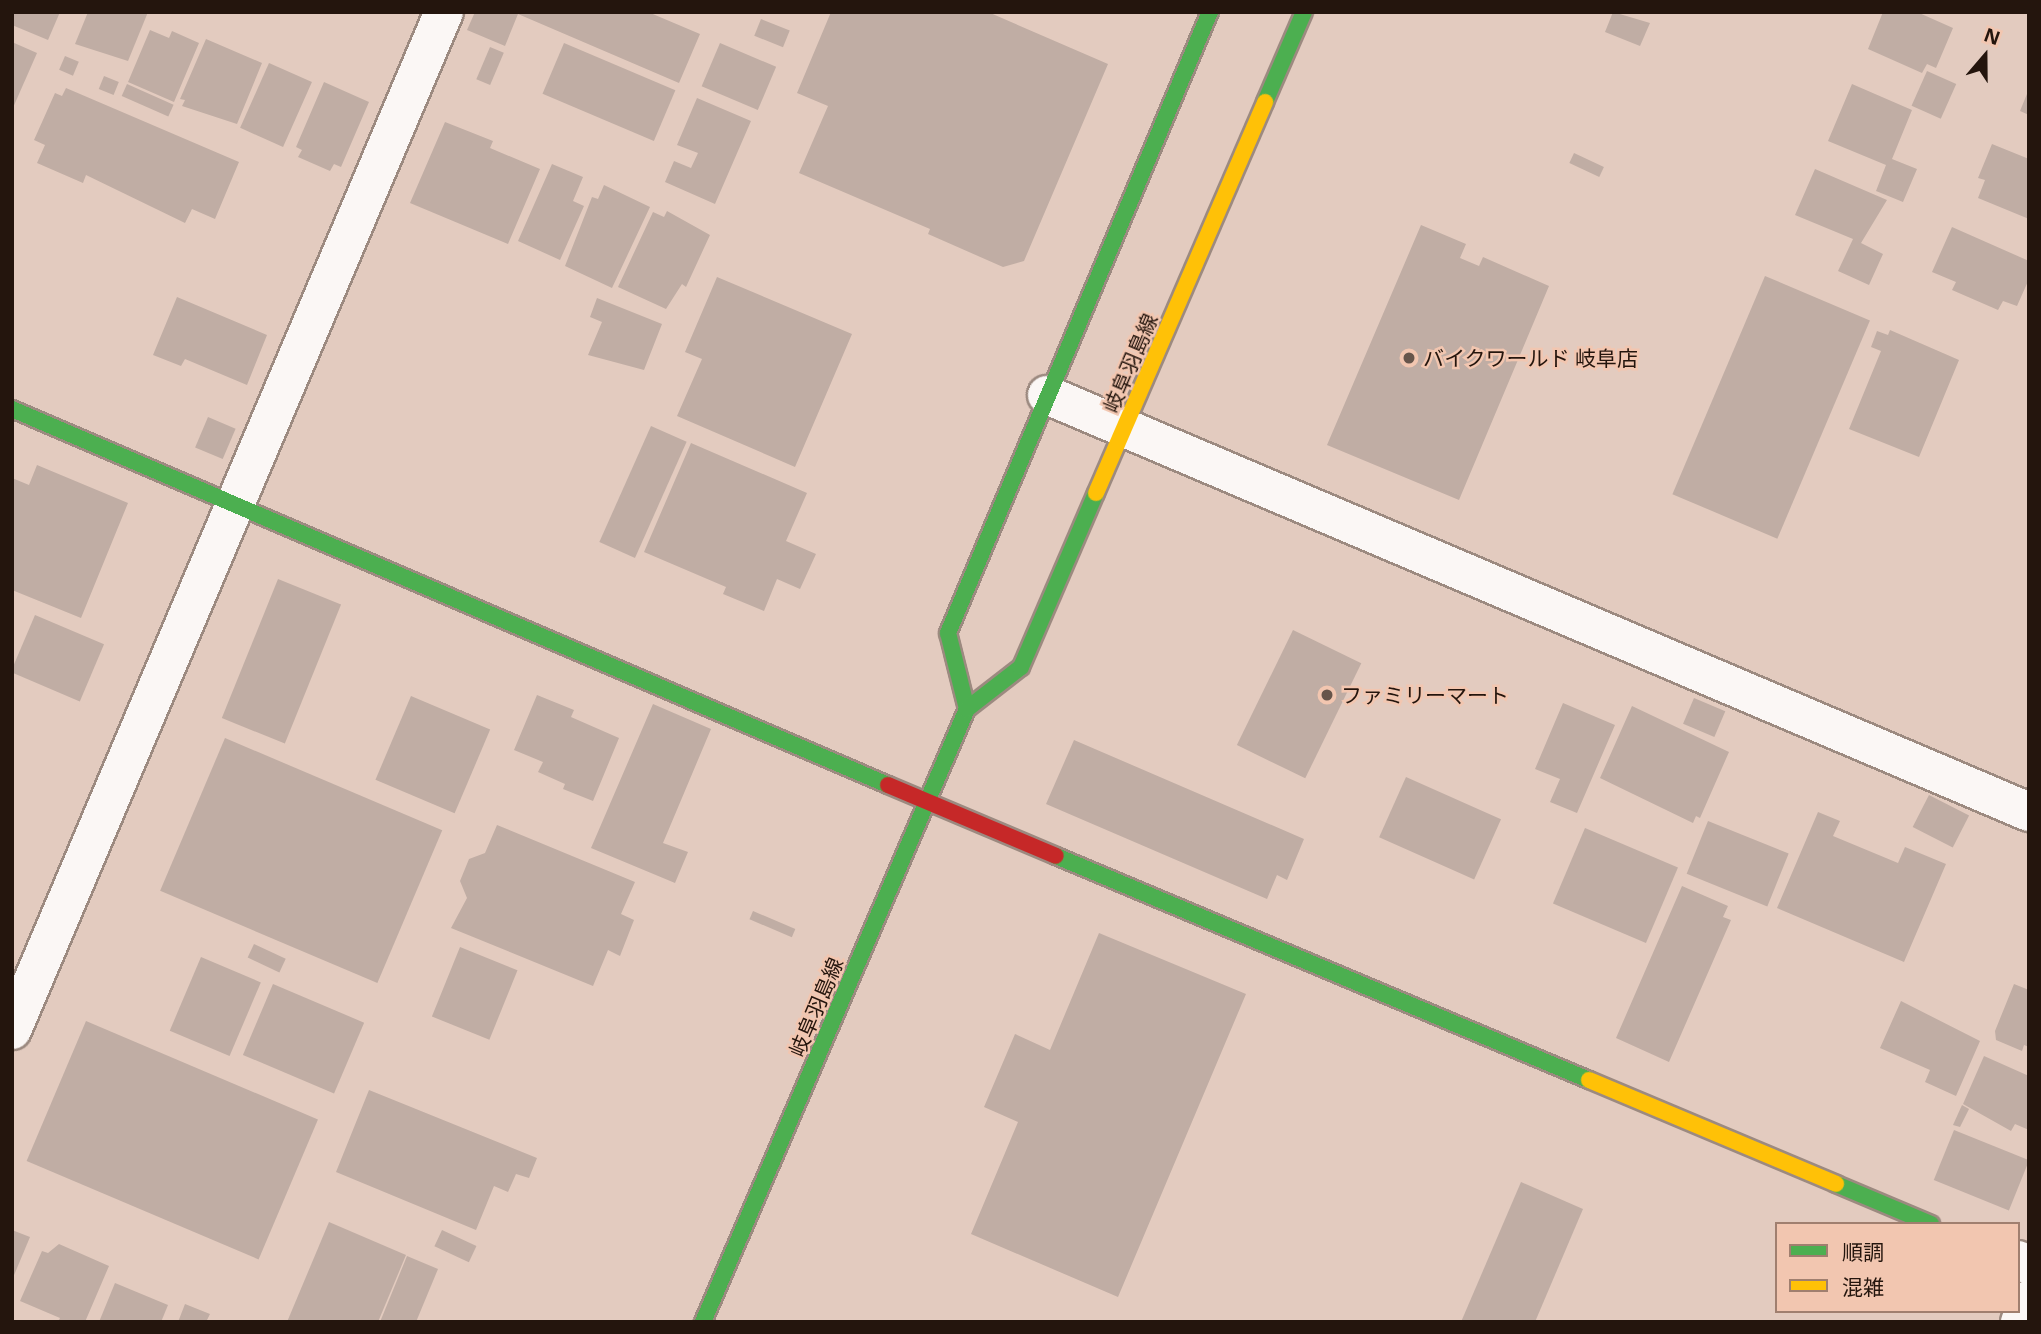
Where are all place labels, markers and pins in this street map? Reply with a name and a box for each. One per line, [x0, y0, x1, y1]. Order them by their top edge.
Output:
place label: バイクワールド 岐阜店 [1423, 345, 1638, 371]
marker: バイクワールド 岐阜店 [1401, 350, 1417, 366]
place label: ファミリーマート [1341, 682, 1509, 708]
marker: ファミリーマート [1319, 687, 1335, 703]

